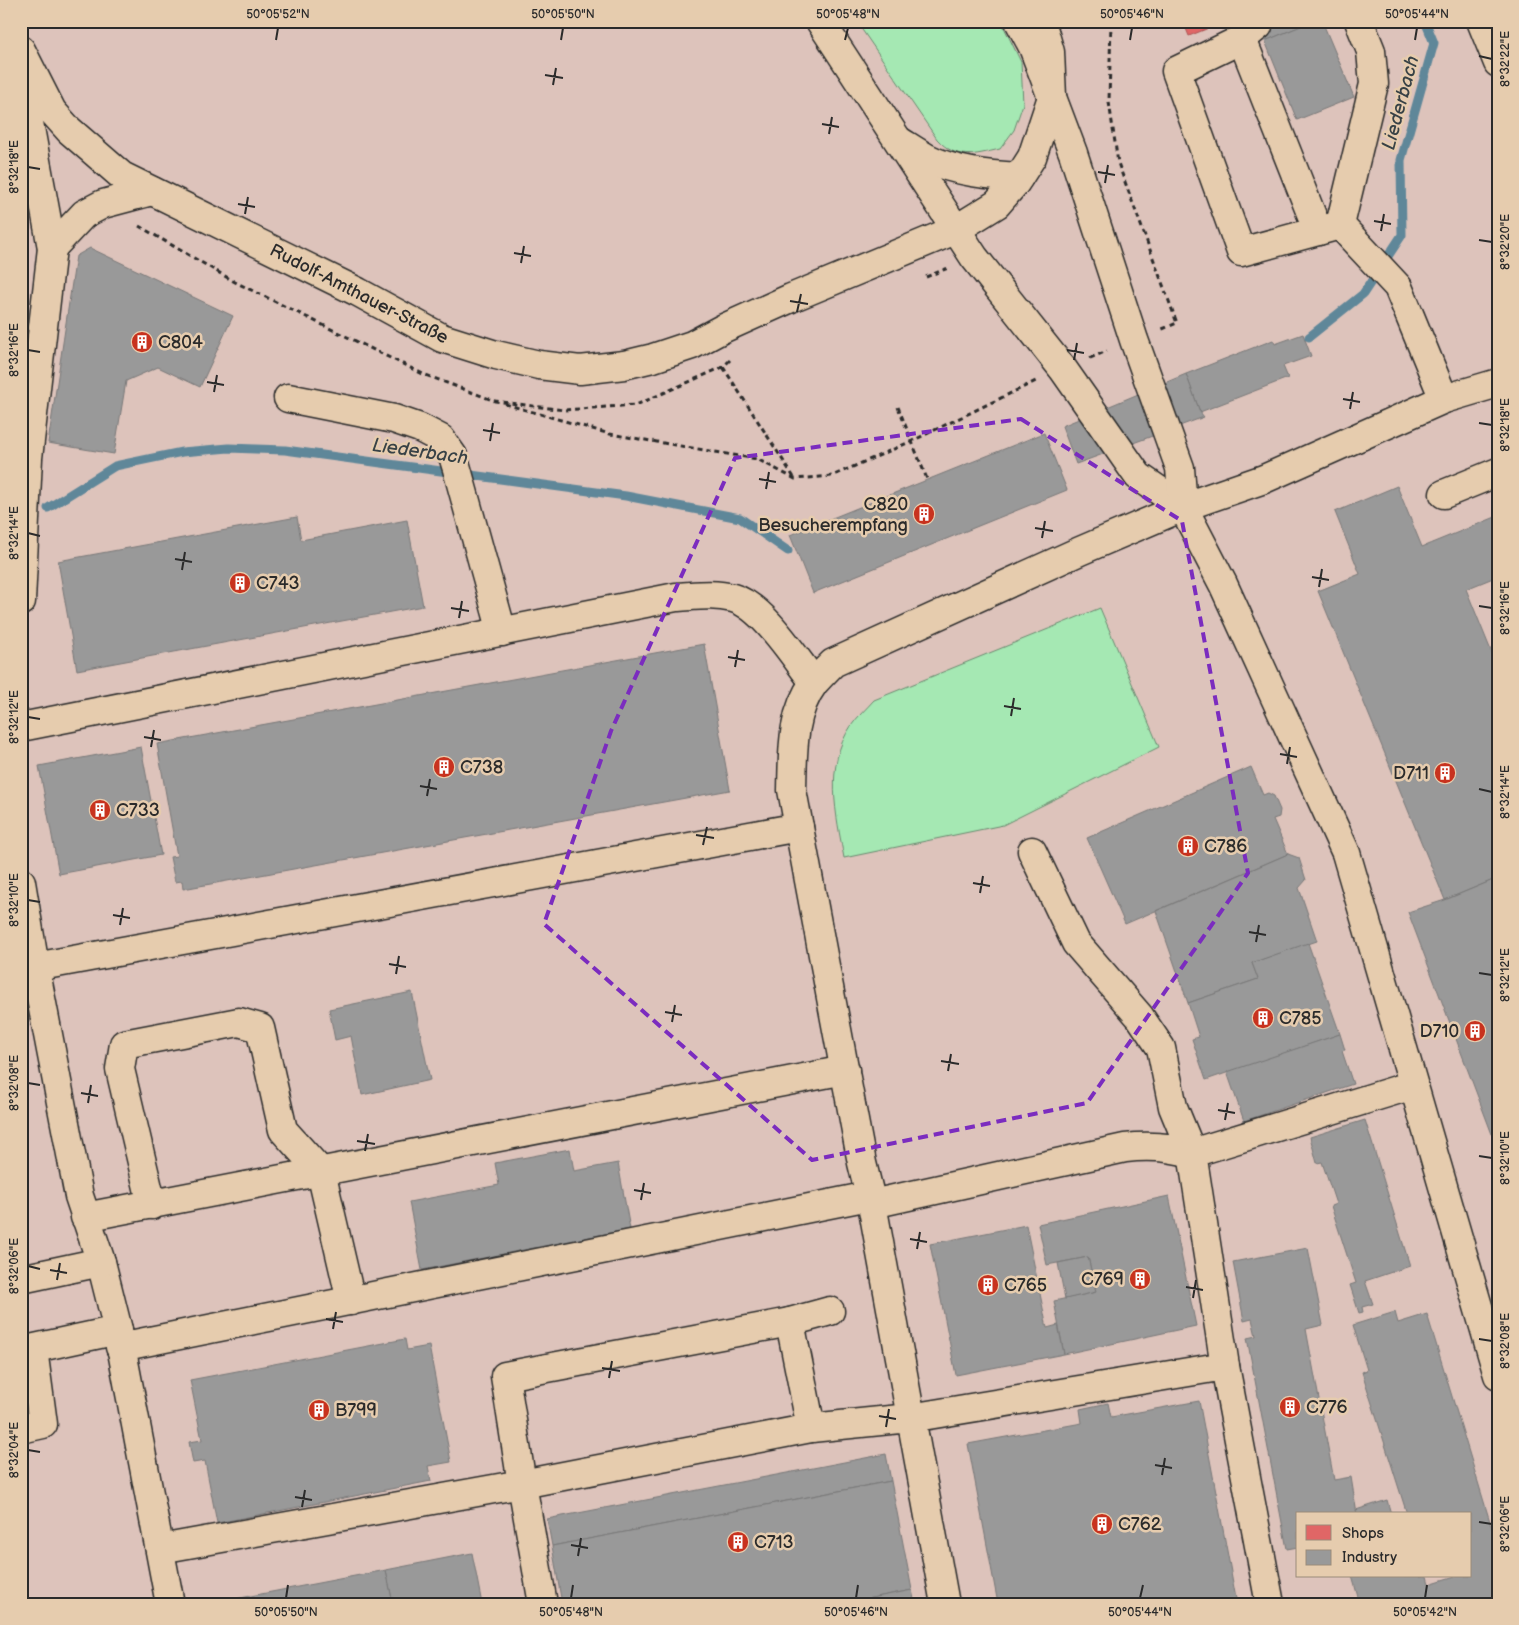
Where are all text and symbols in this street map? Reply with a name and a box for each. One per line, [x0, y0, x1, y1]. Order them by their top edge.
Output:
text: 50°05'52"N [246, 7, 310, 22]
text: 50°05'50"N [531, 7, 595, 22]
text: 50°05'48"N [816, 7, 880, 22]
text: 50°05'46"N [1100, 7, 1164, 22]
text: 50°05'44"N [1385, 7, 1449, 22]
text: 8°32'22"E [1498, 31, 1513, 87]
water label: Liederbach [1377, 53, 1425, 153]
text: 8°32'18"E [7, 140, 22, 194]
text: 8°32'20"E [1498, 214, 1513, 270]
street label: Rudolf-Amthauer-Straße [266, 240, 452, 348]
text: 8°32'16"E [7, 323, 22, 377]
building icon: C804 [130, 330, 154, 354]
place label: C804 [158, 332, 203, 353]
text: 8°32'18"E [1498, 398, 1513, 452]
water label: Liederbach [371, 434, 469, 470]
place label: C820 Besucherempfang [758, 494, 908, 536]
building icon: C820 Besucherempfang [912, 502, 936, 526]
text: 8°32'14"E [7, 506, 22, 560]
building icon: C743 [228, 571, 252, 595]
place label: C743 [256, 573, 300, 594]
text: 8°32'16"E [1498, 581, 1513, 635]
text: 8°32'12"E [7, 690, 22, 744]
building icon: C738 [432, 755, 456, 779]
place label: C738 [460, 757, 503, 778]
building icon: D711 [1433, 761, 1457, 785]
place label: D711 [1393, 763, 1429, 784]
text: 8°32'14"E [1498, 765, 1513, 819]
building icon: C733 [88, 798, 112, 822]
place label: C733 [116, 800, 160, 821]
building icon: C786 [1176, 834, 1200, 858]
place label: C786 [1204, 836, 1247, 857]
text: 8°32'10"E [7, 873, 22, 927]
text: 8°32'12"E [1498, 948, 1513, 1002]
building icon: C785 [1251, 1006, 1275, 1030]
place label: C785 [1279, 1008, 1321, 1029]
building icon: D710 [1463, 1019, 1487, 1043]
place label: D710 [1419, 1021, 1459, 1042]
text: 8°32'08"E [7, 1055, 22, 1111]
text: 8°32'10"E [1498, 1131, 1513, 1185]
text: 8°32'06"E [7, 1238, 22, 1294]
building icon: C769 [1128, 1267, 1152, 1291]
place label: C769 [1081, 1269, 1124, 1290]
building icon: C765 [976, 1273, 1000, 1297]
place label: C765 [1004, 1275, 1047, 1296]
text: 8°32'08"E [1498, 1313, 1513, 1369]
building icon: C776 [1278, 1395, 1302, 1419]
place label: C776 [1306, 1397, 1347, 1418]
building icon: B799 [307, 1398, 331, 1422]
place label: B799 [335, 1400, 377, 1421]
text: 8°32'04"E [7, 1422, 22, 1478]
text: 8°32'06"E [1498, 1496, 1513, 1552]
building icon: C762 [1090, 1512, 1114, 1536]
legend [1296, 1512, 1472, 1578]
place label: C762 [1118, 1514, 1162, 1535]
text: Shops [1342, 1524, 1385, 1543]
building icon: C713 [726, 1530, 750, 1554]
place label: C713 [754, 1532, 794, 1553]
text: Industry [1342, 1548, 1397, 1567]
text: 50°05'50"N [254, 1605, 318, 1620]
text: 50°05'48"N [539, 1605, 603, 1620]
text: 50°05'46"N [824, 1605, 888, 1620]
text: 50°05'44"N [1108, 1605, 1172, 1620]
text: 50°05'42"N [1393, 1605, 1457, 1620]

